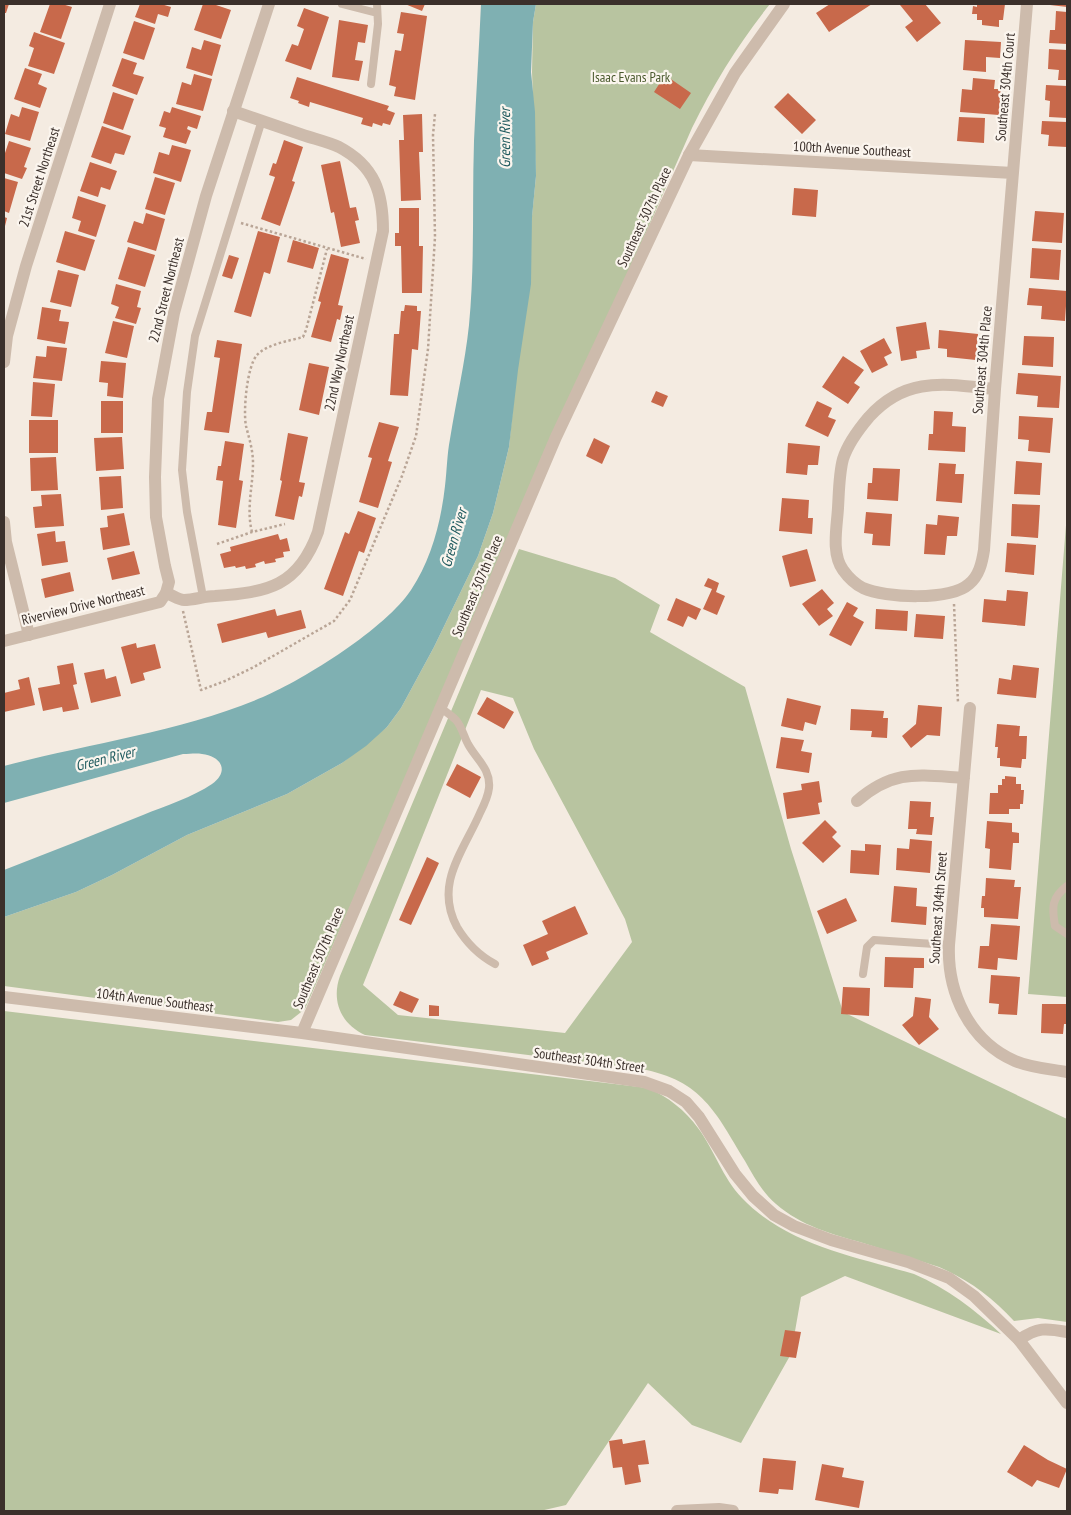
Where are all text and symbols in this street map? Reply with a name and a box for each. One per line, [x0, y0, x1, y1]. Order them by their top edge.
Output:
street label: Southeast 304th Court [991, 32, 1019, 142]
park label: Isaac Evans Park [592, 68, 671, 86]
water label: Green River [495, 106, 514, 168]
street label: 21st Street Northeast [14, 125, 64, 229]
street label: 100th Avenue Southeast [793, 137, 912, 161]
street label: Southeast 307th Place [613, 164, 675, 270]
street label: 22nd Street Northeast [144, 236, 188, 344]
street label: Southeast 304th Place [968, 305, 996, 415]
street label: 22nd Way Northeast [320, 313, 358, 413]
water label: Green River [436, 505, 471, 569]
street label: Southeast 307th Place [448, 532, 507, 639]
street label: Riverview Drive Northeast [20, 581, 146, 629]
water label: Green River [73, 742, 138, 775]
street label: Southeast 304th Street [925, 851, 951, 964]
street label: Southeast 307th Place [289, 904, 348, 1011]
street label: 104th Avenue Southeast [95, 984, 215, 1016]
street label: Southeast 304th Street [532, 1043, 646, 1077]

